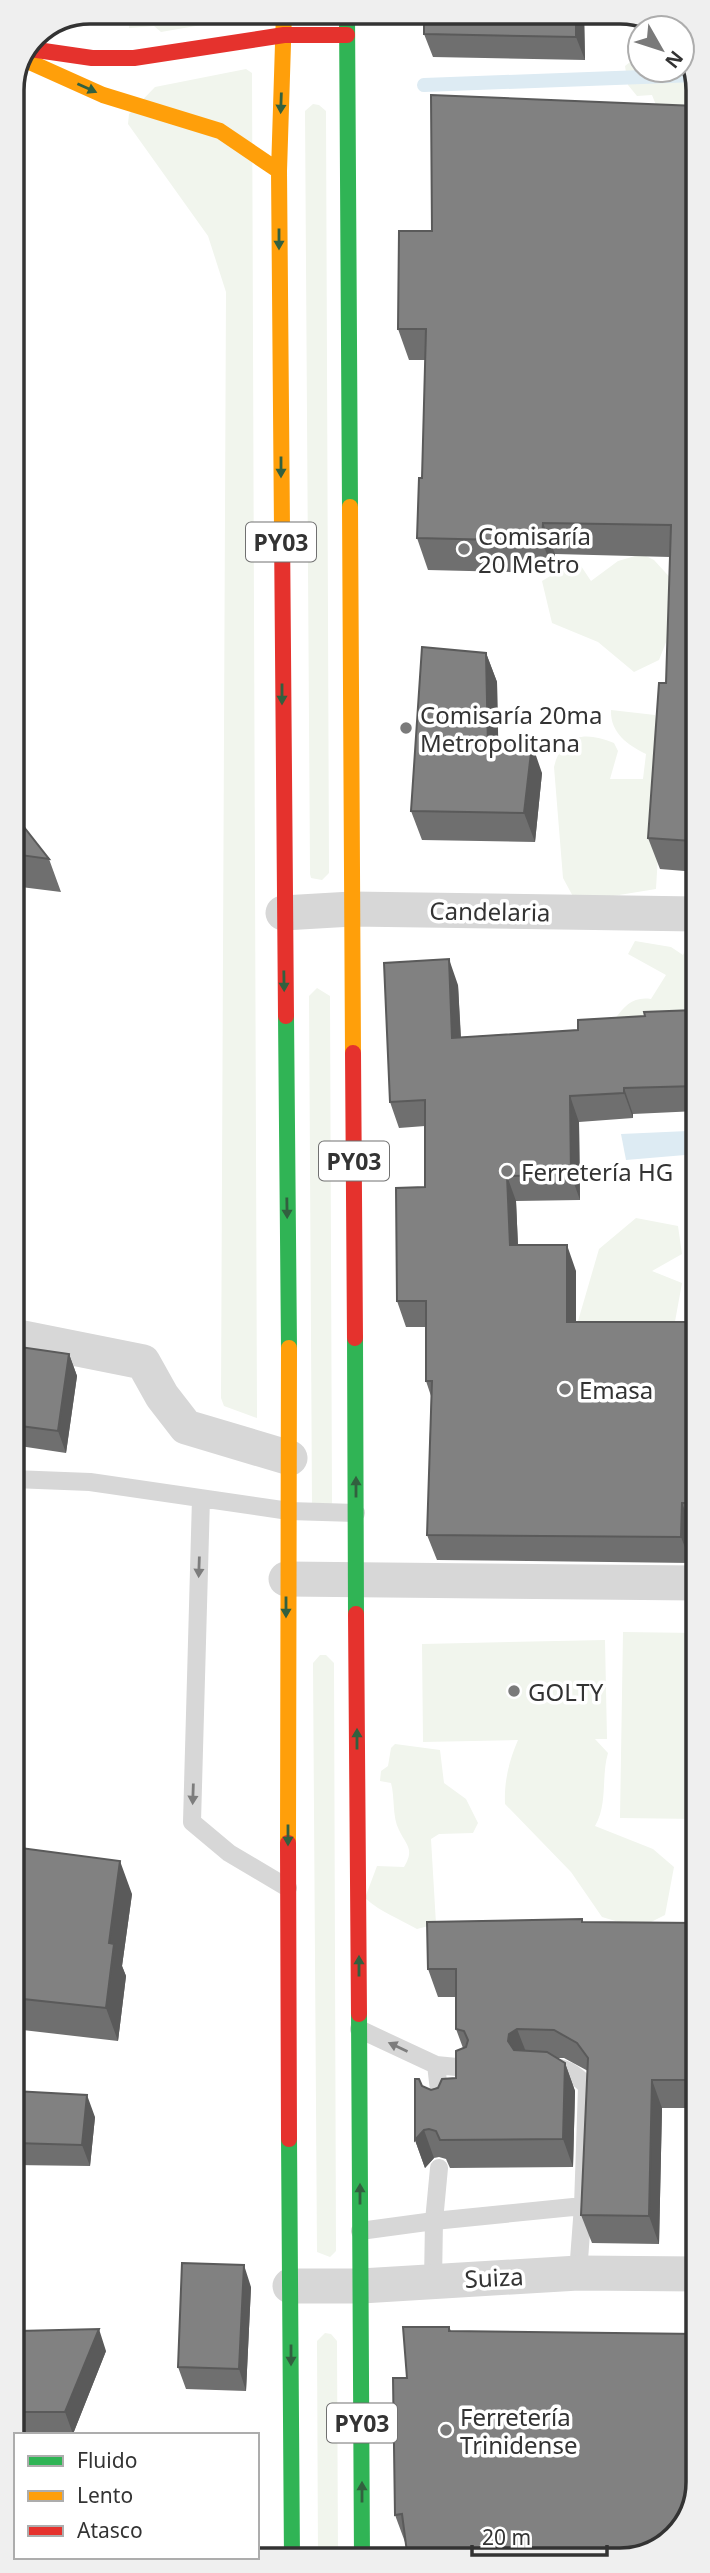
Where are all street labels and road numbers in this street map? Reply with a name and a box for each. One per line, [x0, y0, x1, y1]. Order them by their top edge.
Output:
road number: PY03 [246, 522, 316, 562]
street label: Candelaria [429, 893, 551, 929]
road number: PY03 [319, 1142, 389, 1180]
street label: Suiza [464, 2259, 524, 2295]
road number: PY03 [327, 2404, 397, 2442]

